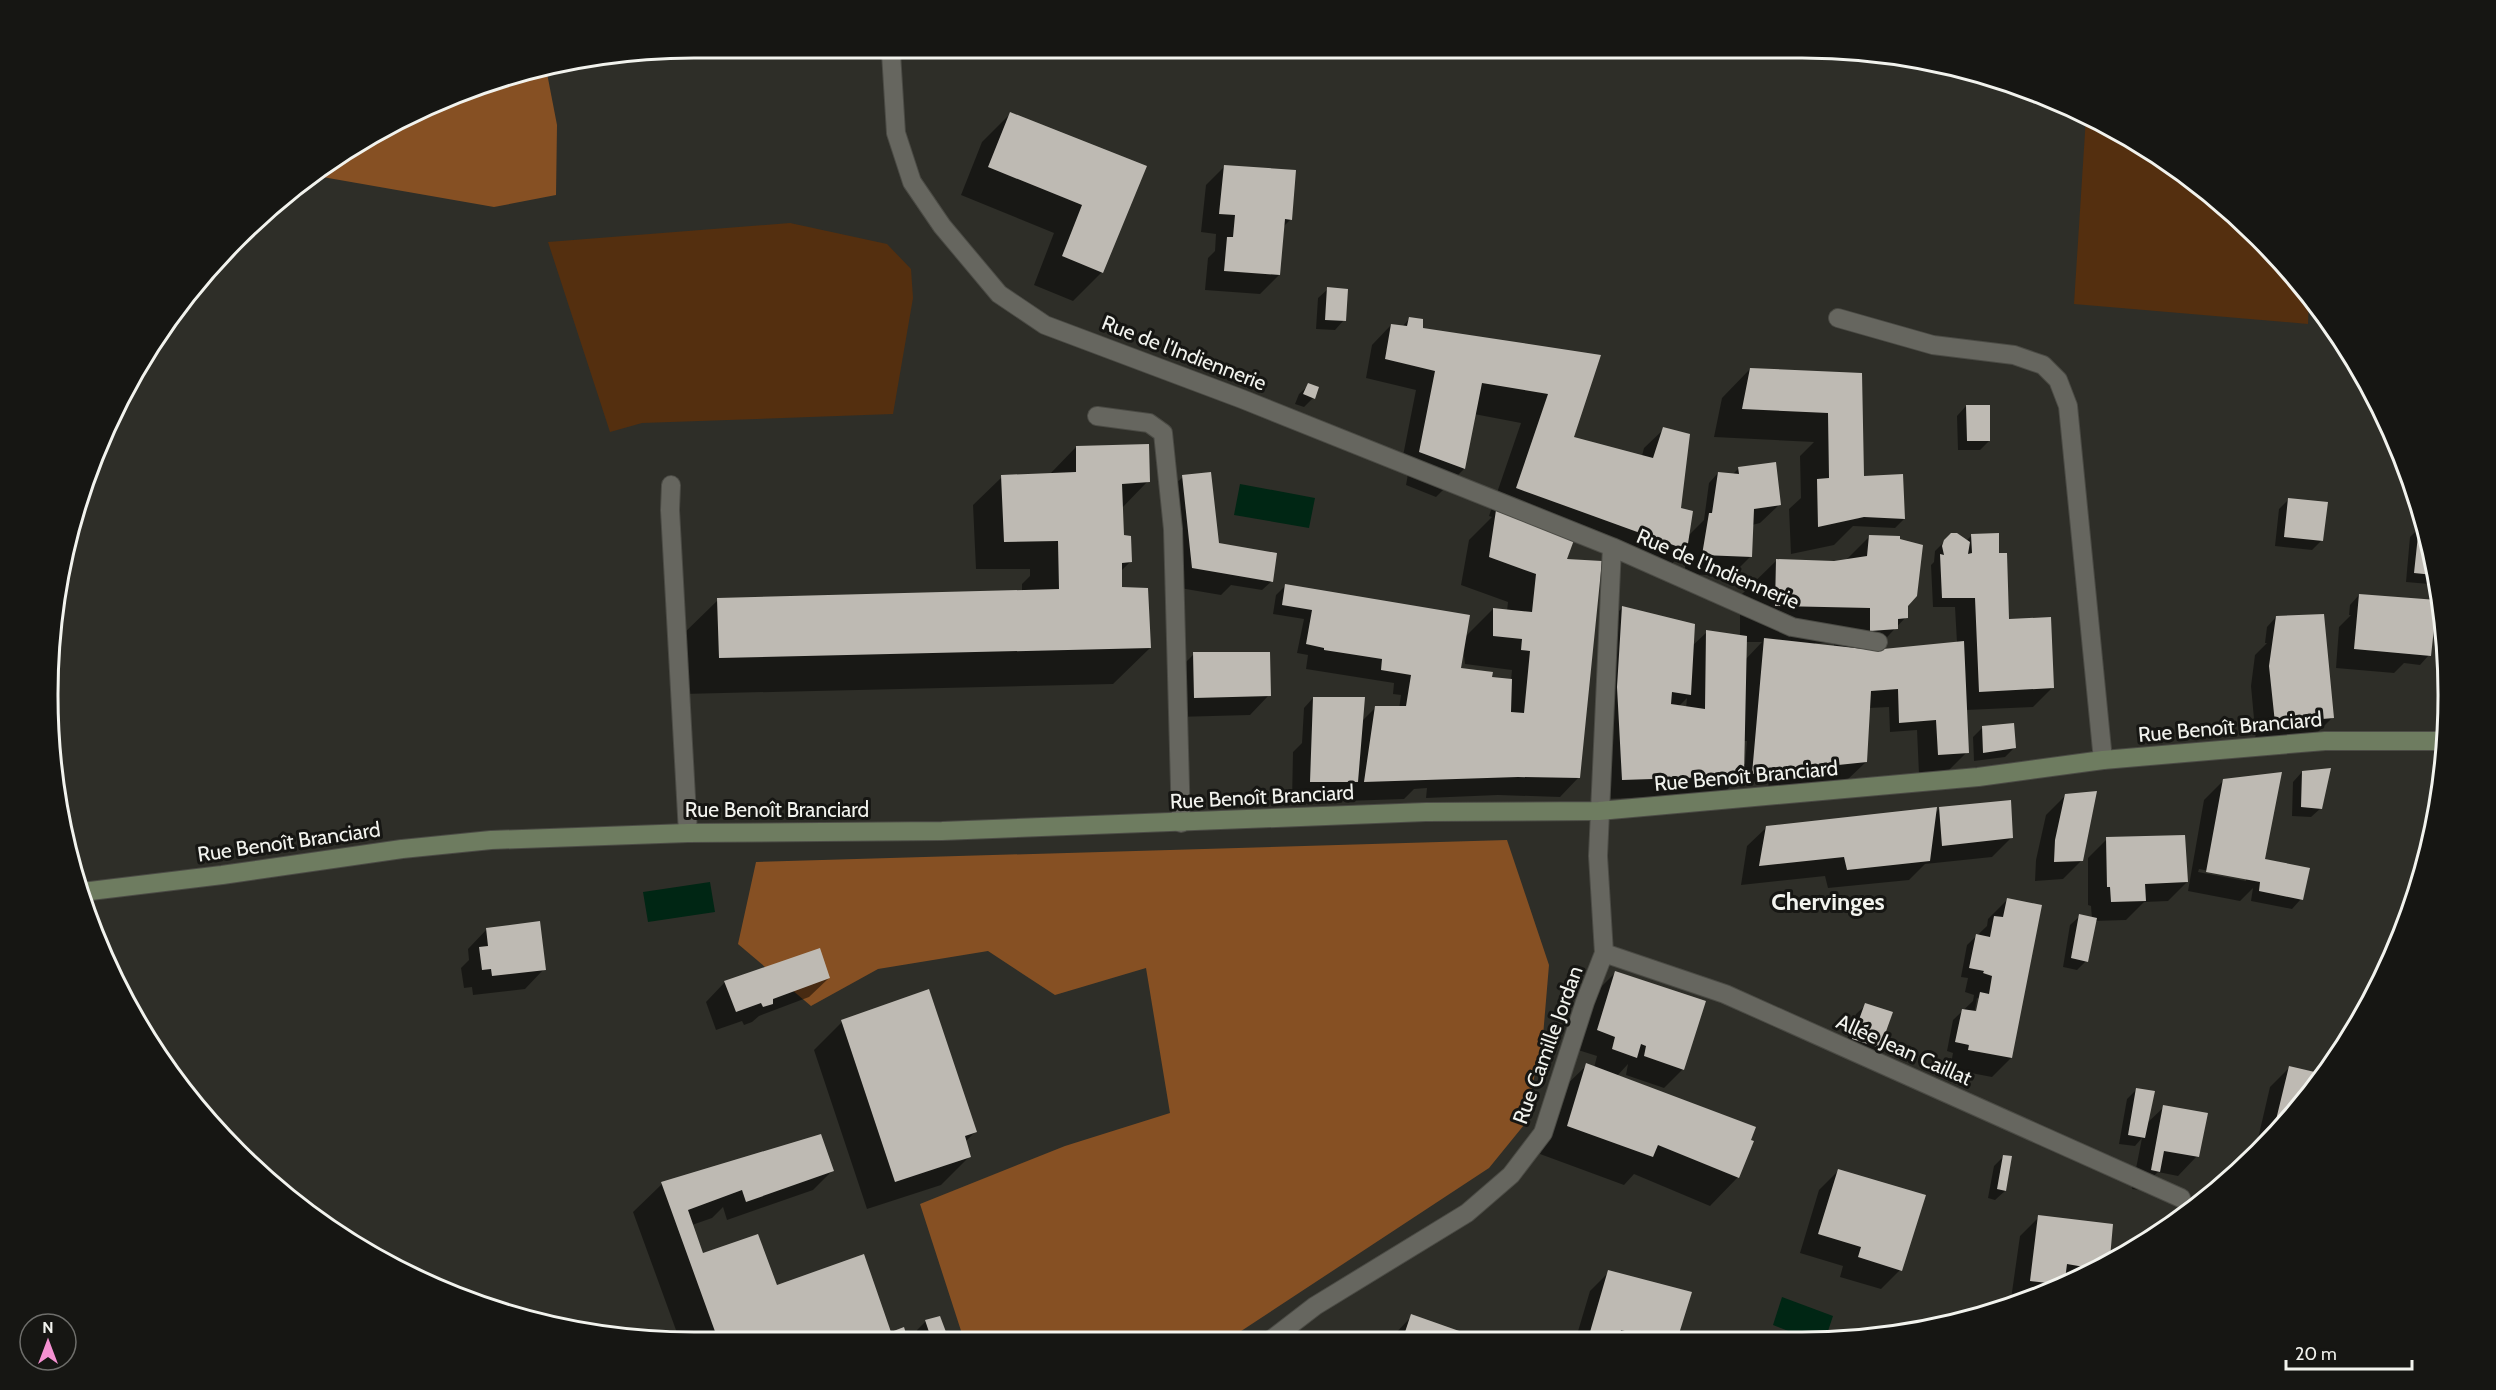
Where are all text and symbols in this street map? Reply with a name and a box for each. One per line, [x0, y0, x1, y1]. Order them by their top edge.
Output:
street label: Rue de l'Indiennerie [1098, 310, 1270, 396]
street label: Rue de l'Indiennerie [1633, 523, 1803, 614]
street label: Rue Benoît Branciard [2137, 706, 2323, 747]
street label: Rue Benoît Branciard [1653, 755, 1839, 796]
street label: Rue Benoît Branciard [1169, 779, 1355, 814]
street label: Rue Benoît Branciard [685, 797, 869, 822]
street label: Rue Benoît Branciard [196, 816, 382, 867]
district label: Chervinges [1771, 887, 1885, 916]
street label: Rue Camille Jordan [1507, 962, 1588, 1127]
street label: Allée Jean Caillat [1833, 1009, 1976, 1091]
north arrow [18, 1312, 78, 1372]
text: N [42, 1318, 54, 1337]
scale bar [2286, 1333, 2412, 1371]
text: 20 m [2295, 1343, 2337, 1365]

